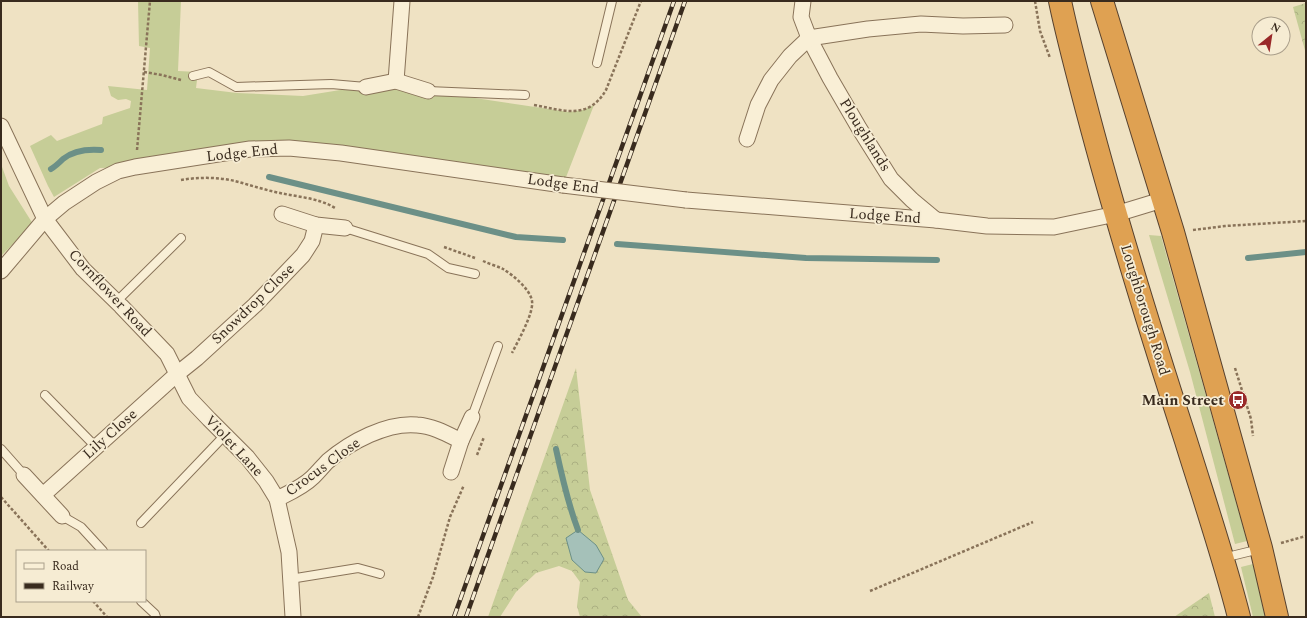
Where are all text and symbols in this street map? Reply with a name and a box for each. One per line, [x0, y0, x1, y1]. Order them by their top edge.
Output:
north arrow [1251, 16, 1291, 56]
text: N [1268, 18, 1284, 37]
street label: Ploughlands [833, 94, 897, 176]
street label: Lodge End [205, 138, 279, 168]
street label: Lodge End [526, 168, 600, 200]
street label: Lodge End [848, 202, 922, 230]
street label: Loughborough Road [1114, 242, 1176, 378]
street label: Cornflower Road [63, 244, 157, 342]
street label: Snowdrop Close [206, 258, 300, 350]
place label: Main Street [1142, 389, 1224, 412]
bus stop icon: Main Street [1227, 389, 1249, 411]
street label: Lily Close [78, 403, 142, 465]
street label: Violet Lane [199, 410, 269, 482]
street label: Crocus Close [281, 432, 365, 502]
legend [16, 550, 146, 602]
text: Road [52, 557, 79, 576]
text: Railway [52, 577, 95, 596]

